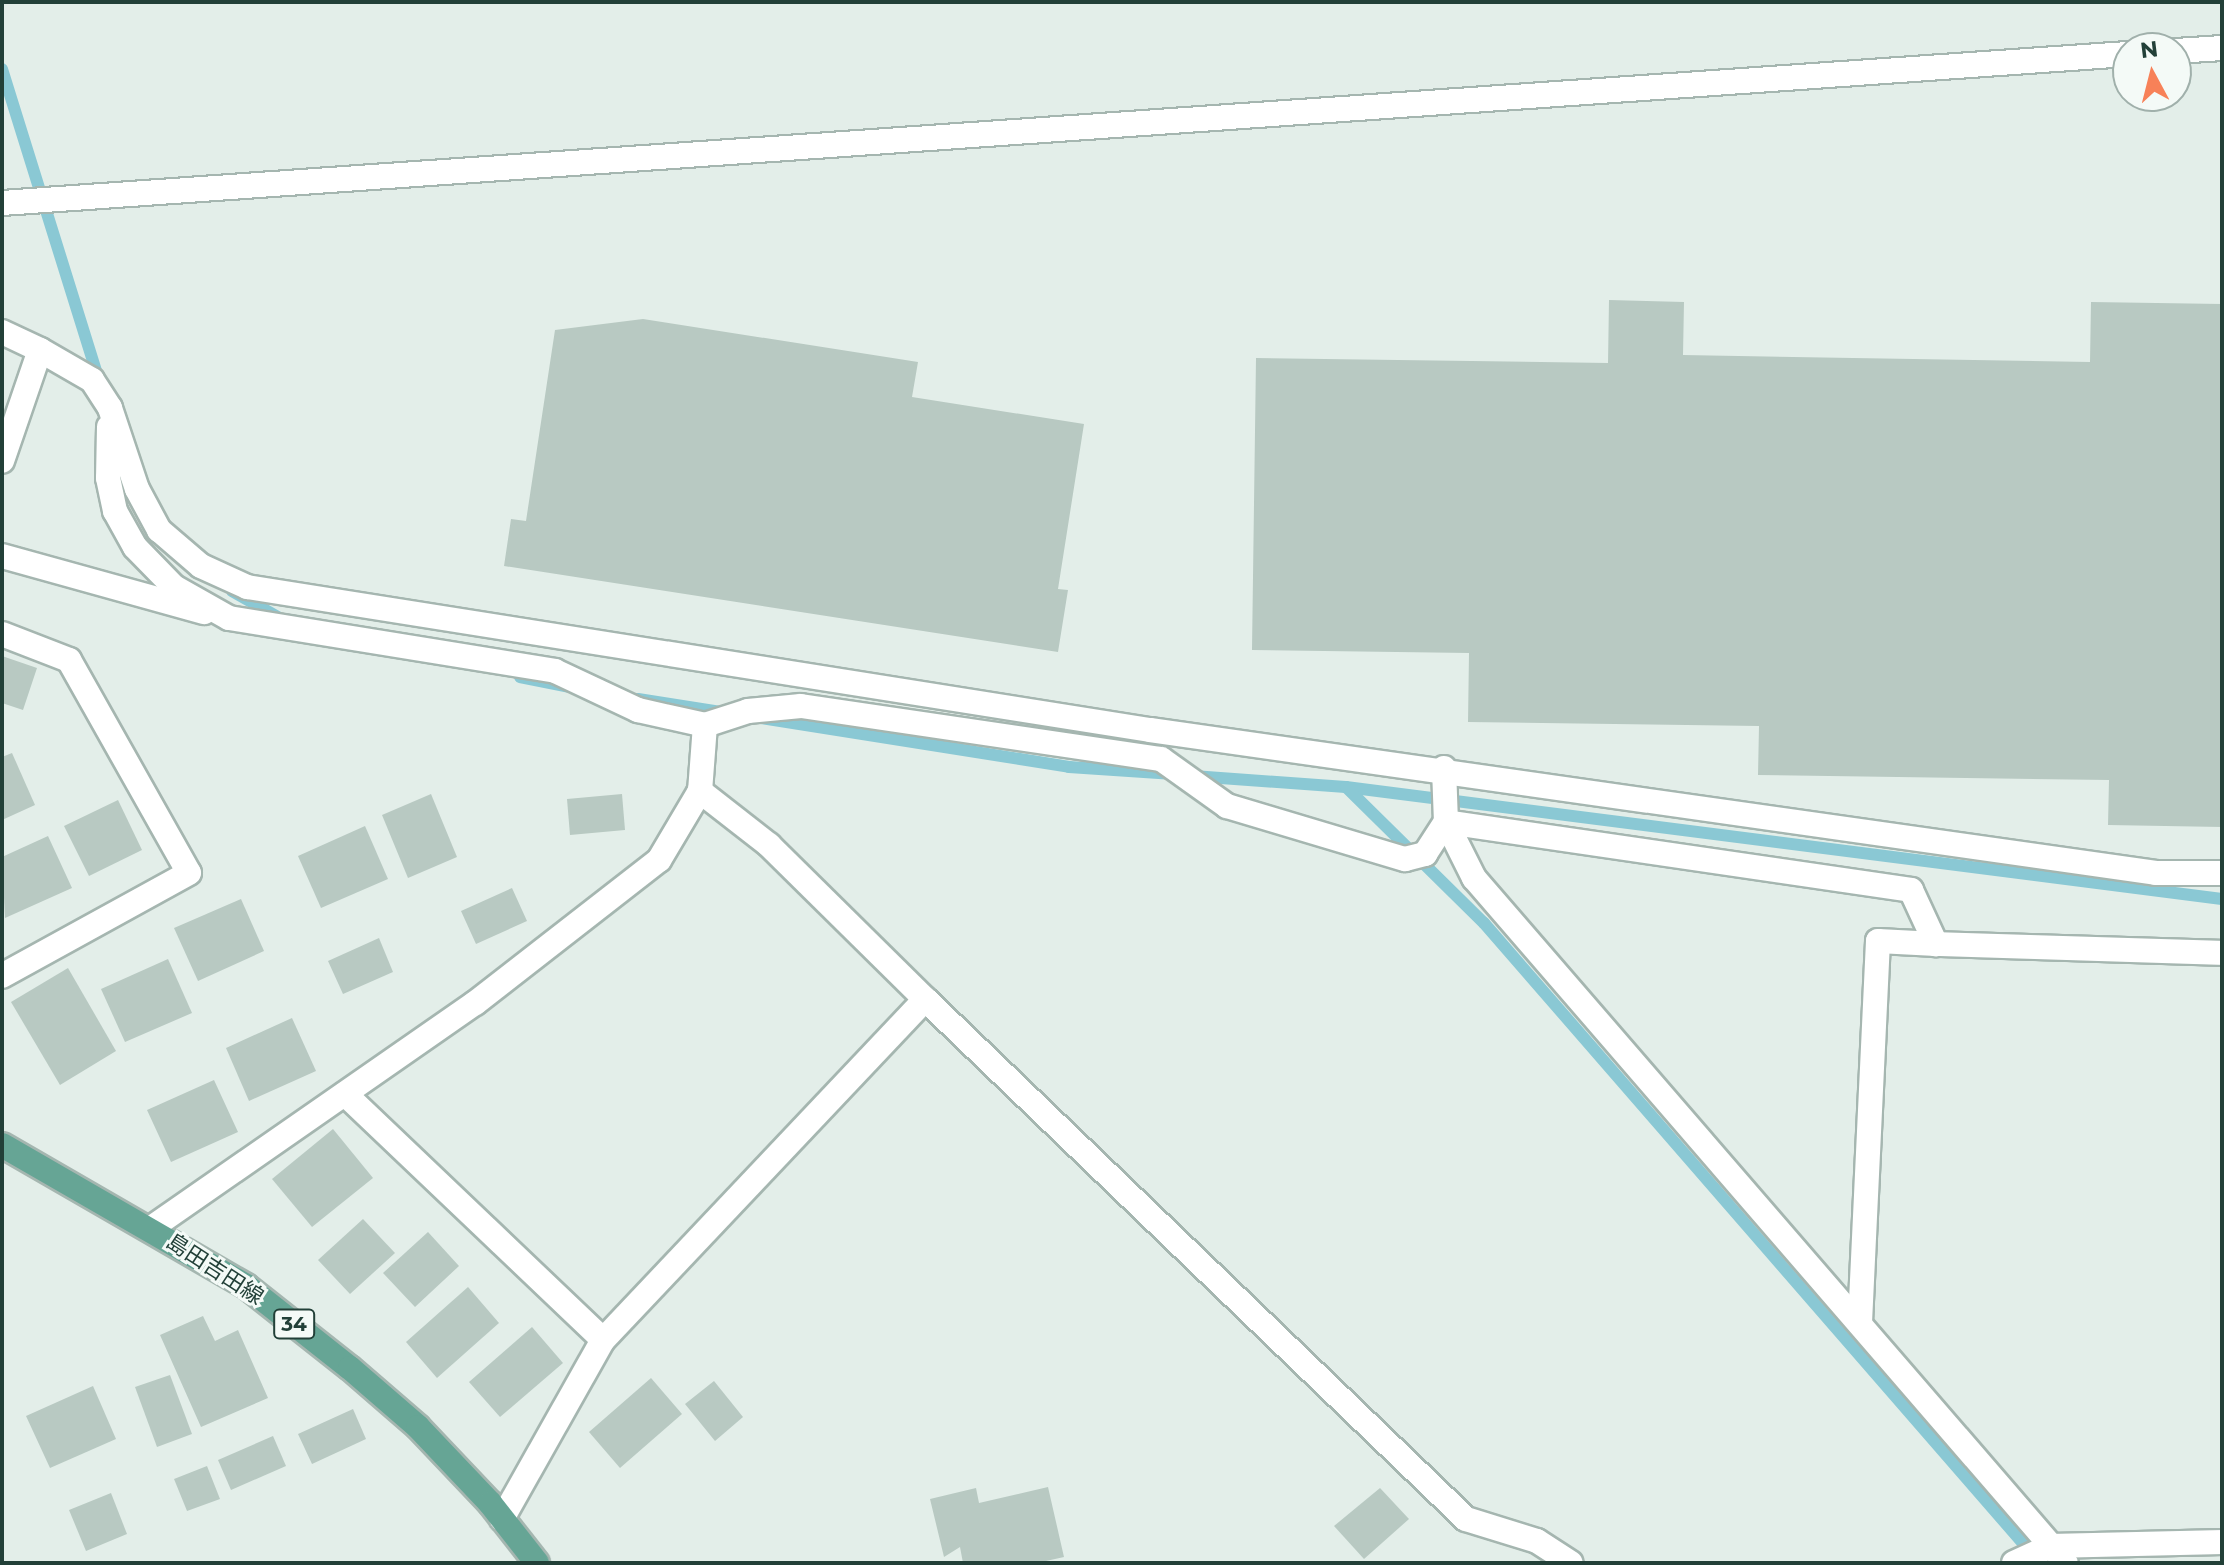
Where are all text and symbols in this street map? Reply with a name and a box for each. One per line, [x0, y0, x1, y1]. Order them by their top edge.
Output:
north arrow [2112, 32, 2192, 112]
text: N [2139, 35, 2160, 64]
street label: 島田吉田線 [162, 1228, 268, 1310]
road number: 34 [272, 1308, 316, 1340]

